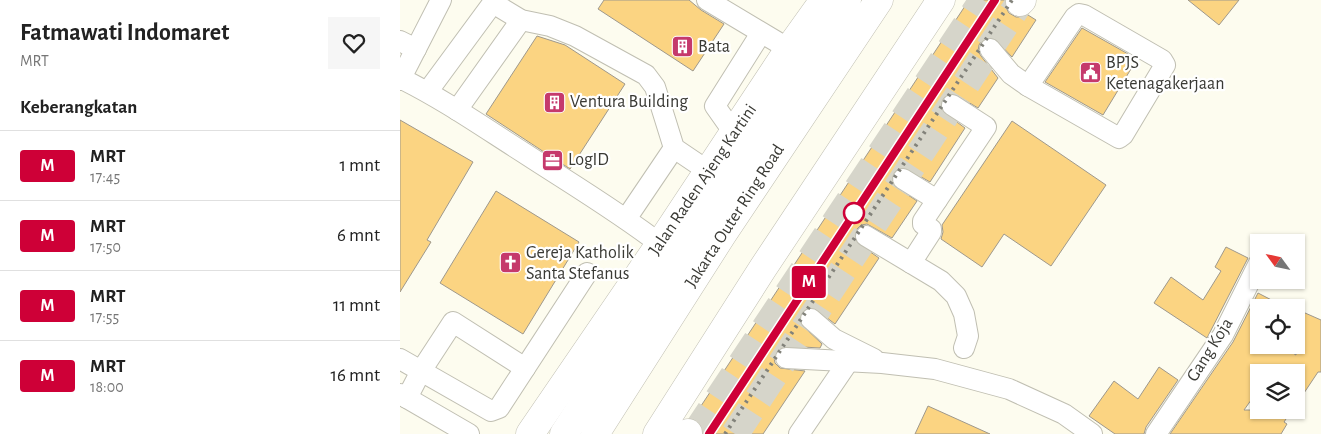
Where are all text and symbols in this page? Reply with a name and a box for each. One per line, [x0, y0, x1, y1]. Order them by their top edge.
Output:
button: heart [328, 17, 380, 69]
text: Fatmawati Indomaret [20, 21, 229, 45]
building icon: Bata [670, 35, 694, 59]
place label: Bata [698, 38, 730, 56]
text: MRT [20, 53, 49, 69]
place label: BPJS Ketenagakerjaan [1106, 54, 1225, 93]
public building icon: BPJS Ketenagakerjaan [1078, 61, 1102, 85]
building icon: Ventura Building [542, 90, 566, 114]
place label: Ventura Building [570, 93, 688, 111]
text: Keberangkatan [20, 98, 137, 117]
street label: Jalan Raden Ajeng Kartini [646, 101, 760, 259]
street label: Jakarta Outer Ring Road [682, 141, 788, 291]
text: MRT [90, 147, 125, 166]
office icon: LogID [540, 148, 564, 172]
place label: LogID [568, 151, 609, 169]
text: 1 mnt [339, 156, 380, 175]
text: M [40, 157, 55, 175]
text: 17:45 [90, 169, 120, 185]
unlabelled marker [843, 202, 865, 224]
text: MRT [90, 217, 125, 236]
text: 6 mnt [337, 226, 380, 245]
text: M [40, 227, 55, 245]
north arrow [1250, 234, 1305, 289]
map controls [1250, 234, 1305, 419]
text: 17:50 [90, 239, 121, 255]
place label: Gereja Katholik Santa Stefanus [526, 244, 635, 283]
church icon: Gereja Katholik Santa Stefanus [498, 251, 522, 275]
line badge: M [793, 266, 825, 298]
text: M [802, 273, 816, 291]
text: MRT [90, 287, 125, 306]
text: 11 mnt [333, 296, 380, 315]
text: M [40, 297, 55, 315]
button: locate [1250, 299, 1305, 354]
text: 17:55 [90, 309, 119, 325]
street label: Gang Koja [1184, 315, 1236, 385]
text: MRT [90, 357, 125, 376]
button: layers [1250, 364, 1305, 419]
text: 16 mnt [331, 366, 380, 385]
text: M [40, 367, 55, 385]
text: 18:00 [90, 379, 124, 395]

